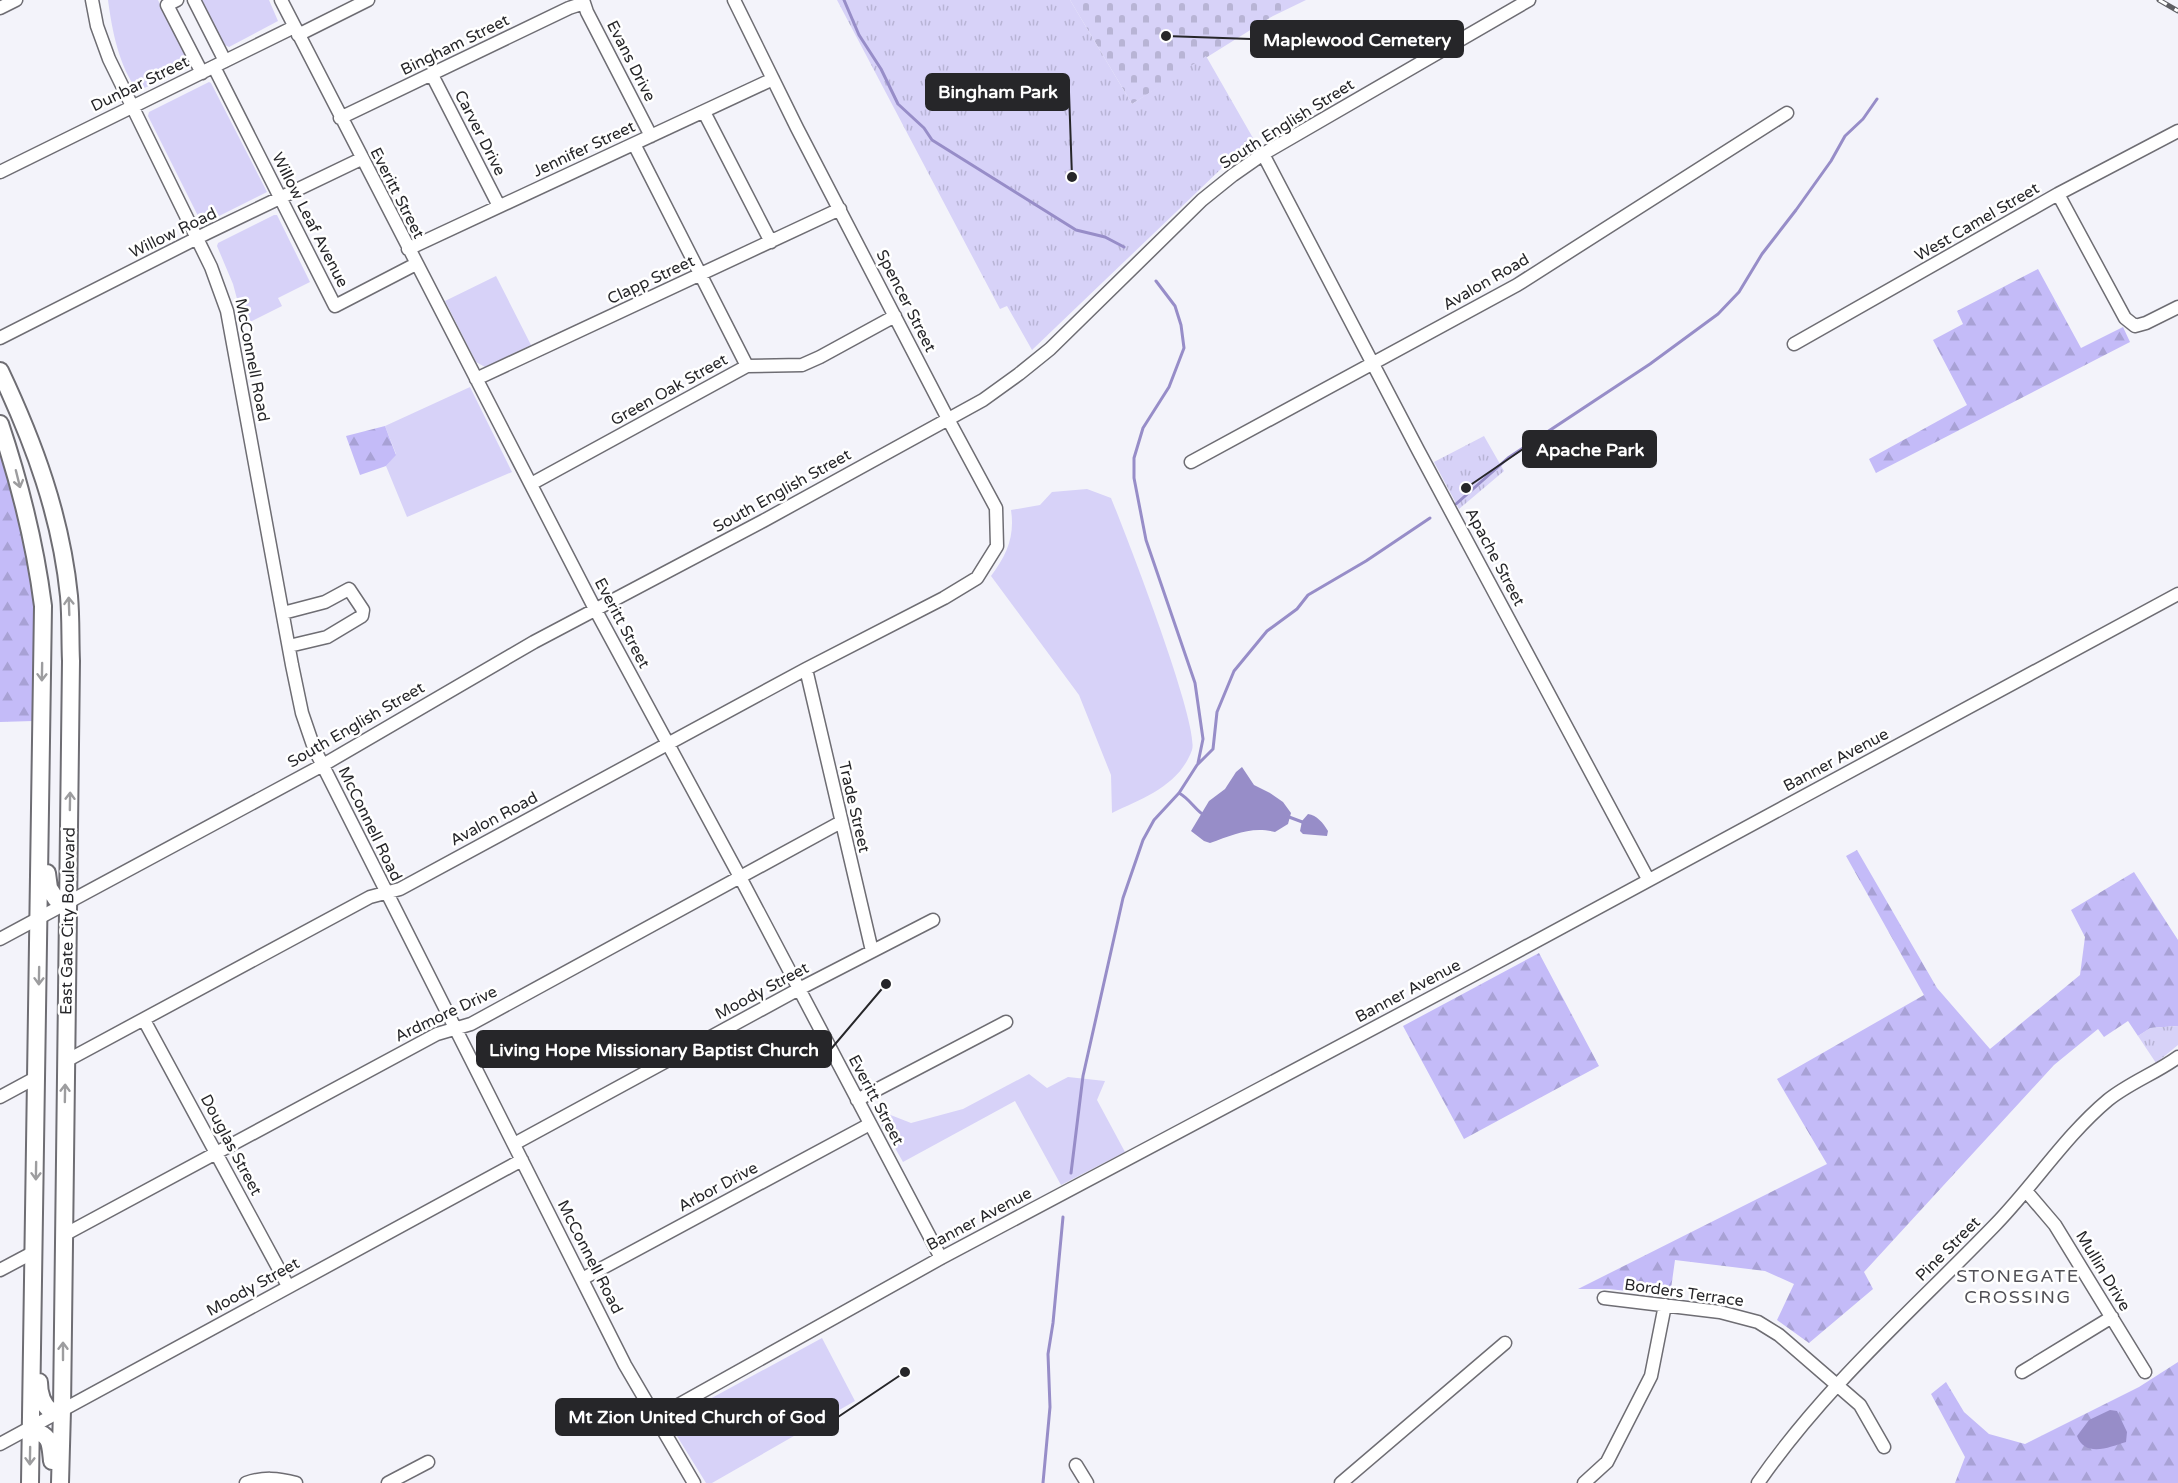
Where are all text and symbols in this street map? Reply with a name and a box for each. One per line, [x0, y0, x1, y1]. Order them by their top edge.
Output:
street label: Bingham Street [398, 10, 512, 80]
street label: Evans Drive [602, 17, 660, 105]
callout: Maplewood Cemetery [1251, 21, 1463, 57]
text: Maplewood Cemetery [1263, 29, 1451, 51]
street label: Dunbar Street [88, 52, 192, 116]
callout: Bingham Park [926, 74, 1069, 110]
street label: South English Street [1216, 75, 1358, 173]
text: Bingham Park [938, 81, 1058, 103]
street label: Carver Drive [450, 87, 510, 179]
street label: Jennifer Street [530, 117, 638, 181]
street label: Everitt Street [365, 144, 429, 242]
street label: Willow Leaf Avenue [267, 149, 353, 291]
street label: West Camel Street [1911, 178, 2043, 266]
street label: Willow Road [126, 203, 220, 263]
street label: Spencer Street [872, 246, 940, 356]
street label: Avalon Road [1439, 249, 1533, 315]
street label: Clapp Street [604, 251, 698, 309]
street label: McConnell Road [230, 297, 274, 423]
street label: Green Oak Street [607, 350, 731, 430]
callout: Apache Park [1523, 431, 1656, 467]
text: Apache Park [1536, 439, 1645, 461]
street label: South English Street [710, 445, 854, 537]
one-way arrow [13, 469, 24, 488]
street label: Apache Street [1461, 505, 1529, 609]
street label: Everitt Street [590, 574, 654, 672]
one-way arrow [64, 597, 75, 617]
one-way arrow [37, 661, 48, 681]
street label: South English Street [284, 678, 428, 772]
street label: Banner Avenue [1780, 724, 1892, 796]
street label: Trade Street [834, 759, 874, 855]
street label: McConnell Road [334, 763, 406, 885]
street label: Avalon Road [447, 788, 541, 850]
one-way arrow [64, 792, 76, 812]
street label: East Gate City Boulevard [56, 827, 80, 1015]
street label: Banner Avenue [1352, 955, 1464, 1027]
street label: Moody Street [712, 958, 812, 1024]
one-way arrow [33, 965, 45, 985]
street label: Ardmore Drive [392, 982, 500, 1046]
callout: Living Hope Missionary Baptist Church [477, 1031, 831, 1067]
text: Living Hope Missionary Baptist Church [489, 1039, 819, 1061]
street label: Everitt Street [844, 1051, 908, 1149]
one-way arrow [59, 1084, 71, 1104]
street label: Douglas Street [196, 1091, 266, 1199]
street label: Arbor Drive [675, 1158, 761, 1216]
one-way arrow [30, 1160, 42, 1180]
street label: Banner Avenue [923, 1183, 1035, 1255]
street label: McConnell Road [553, 1197, 627, 1317]
street label: Pine Street [1911, 1212, 1985, 1286]
street label: Mullin Drive [2071, 1227, 2135, 1315]
street label: Moody Street [203, 1253, 303, 1321]
district label: STONEGATE CROSSING [1956, 1265, 2080, 1308]
street label: Borders Terrace [1623, 1275, 1745, 1311]
one-way arrow [57, 1342, 69, 1362]
callout: Mt Zion United Church of God [556, 1399, 838, 1435]
text: Mt Zion United Church of God [568, 1406, 826, 1428]
one-way arrow [24, 1445, 36, 1465]

